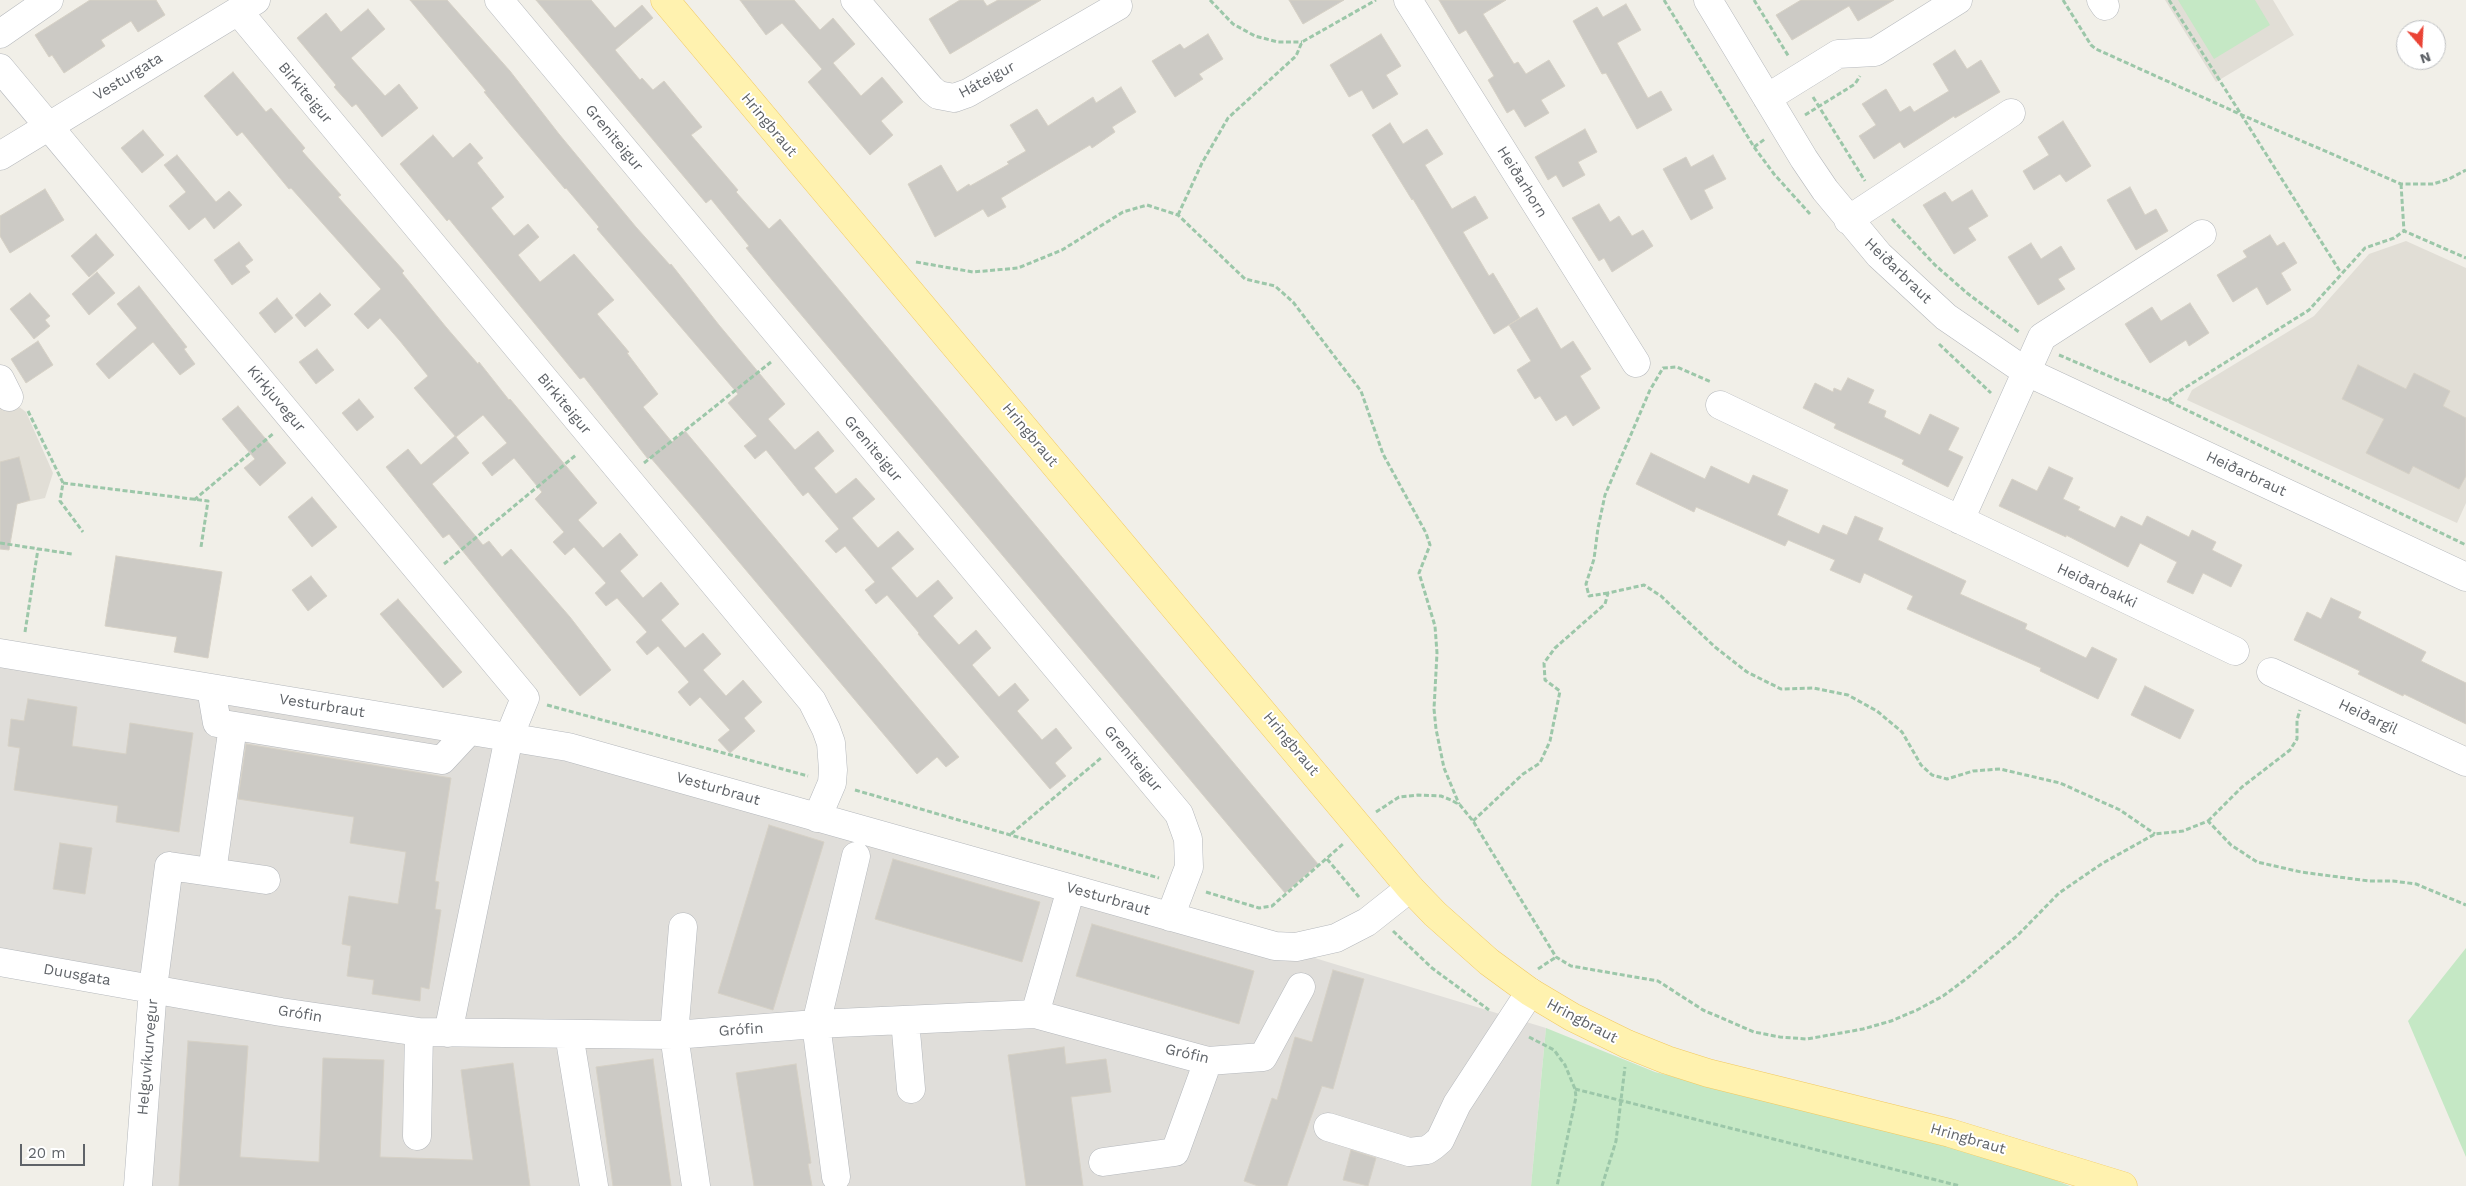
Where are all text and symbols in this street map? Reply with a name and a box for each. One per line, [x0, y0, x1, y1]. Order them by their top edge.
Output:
north arrow [2396, 20, 2446, 70]
street label: Vesturgata [90, 49, 166, 105]
text: N [2418, 49, 2433, 67]
street label: Háteigur [956, 58, 1018, 102]
street label: Birkiteigur [274, 59, 336, 127]
street label: Hringbraut [737, 89, 801, 161]
street label: Greniteigur [581, 101, 647, 175]
street label: Heiðarhorn [1493, 143, 1551, 221]
street label: Heiðarbraut [1861, 234, 1935, 308]
street label: Kirkjuvegur [243, 362, 309, 436]
street label: Birkiteigur [533, 370, 595, 438]
street label: Hringbraut [998, 399, 1062, 471]
street label: Greniteigur [840, 412, 906, 486]
street label: Heiðarbraut [2203, 448, 2289, 500]
street label: Heiðarbakki [2054, 560, 2140, 612]
street label: Vesturbraut [278, 690, 366, 722]
street label: Heiðargil [2335, 695, 2401, 739]
street label: Hringbraut [1259, 708, 1323, 780]
street label: Greniteigur [1100, 722, 1166, 796]
street label: Vesturbraut [674, 768, 762, 810]
street label: Vesturbraut [1064, 878, 1152, 920]
street label: Duusgata [42, 960, 112, 990]
street label: Hringbraut [1543, 995, 1621, 1047]
street label: Helguvíkurvegur [134, 998, 162, 1116]
street label: Grófin [276, 1002, 324, 1026]
street label: Grófin [718, 1019, 764, 1041]
street label: Grófin [1163, 1040, 1211, 1068]
street label: Hringbraut [1928, 1120, 2008, 1158]
scale bar [22, 1134, 88, 1166]
text: 20 m [28, 1144, 66, 1162]

